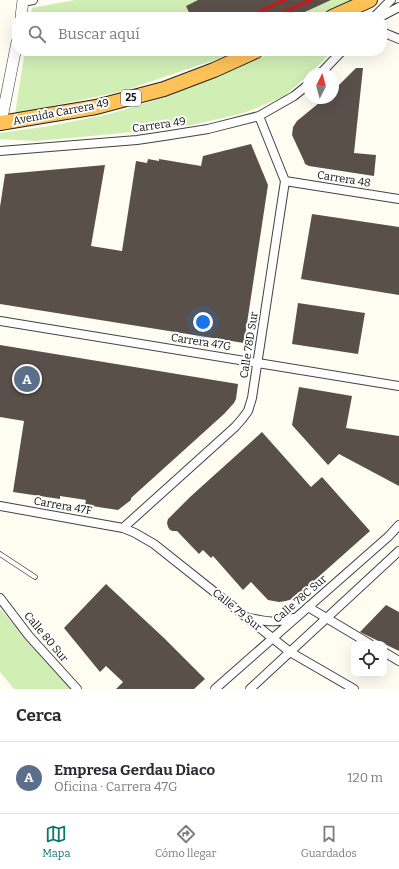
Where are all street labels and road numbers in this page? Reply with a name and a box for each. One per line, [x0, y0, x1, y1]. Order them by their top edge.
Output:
road number: 25 [121, 90, 141, 106]
street label: Avenida Carrera 49 [12, 96, 110, 128]
street label: Carrera 49 [131, 115, 187, 135]
street label: Carrera 48 [316, 168, 372, 190]
street label: Calle 78D Sur [237, 311, 261, 379]
street label: Carrera 47G [170, 331, 232, 353]
street label: Carrera 47F [33, 494, 93, 518]
street label: Calle 78C Sur [271, 572, 329, 626]
street label: Calle 79 Sur [210, 586, 264, 634]
street label: Calle 80 Sur [21, 609, 71, 665]

